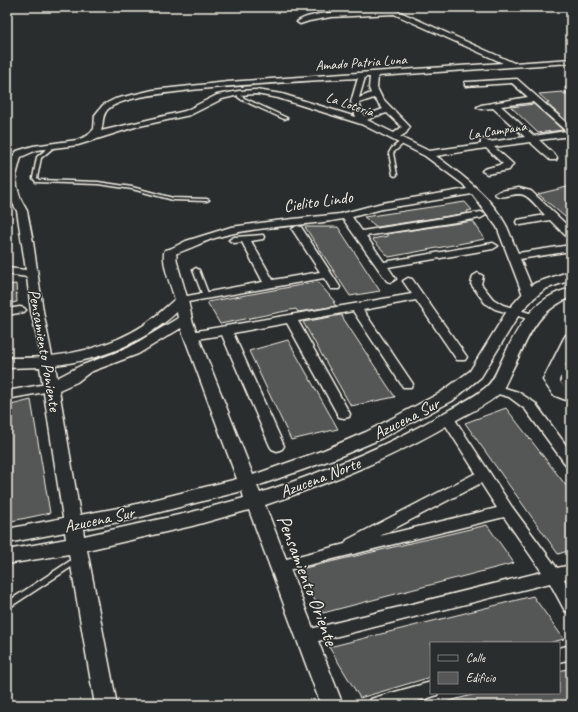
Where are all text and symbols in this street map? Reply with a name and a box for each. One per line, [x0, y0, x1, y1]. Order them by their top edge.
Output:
street label: Amado Patria Luna [315, 51, 408, 74]
street label: La Lotería [324, 88, 377, 121]
street label: La Campana [467, 117, 528, 144]
street label: Cielito Lindo [282, 186, 355, 217]
street label: Pensamiento Poniente [23, 287, 66, 414]
street label: Azucena Sur [370, 392, 444, 444]
street label: Azucena Norte [277, 452, 365, 502]
street label: Azucena Sur [62, 501, 138, 537]
street label: Pensamiento Oriente [271, 511, 344, 650]
legend [430, 642, 560, 694]
text: Calle [466, 650, 486, 666]
text: Edificio [466, 670, 496, 686]

